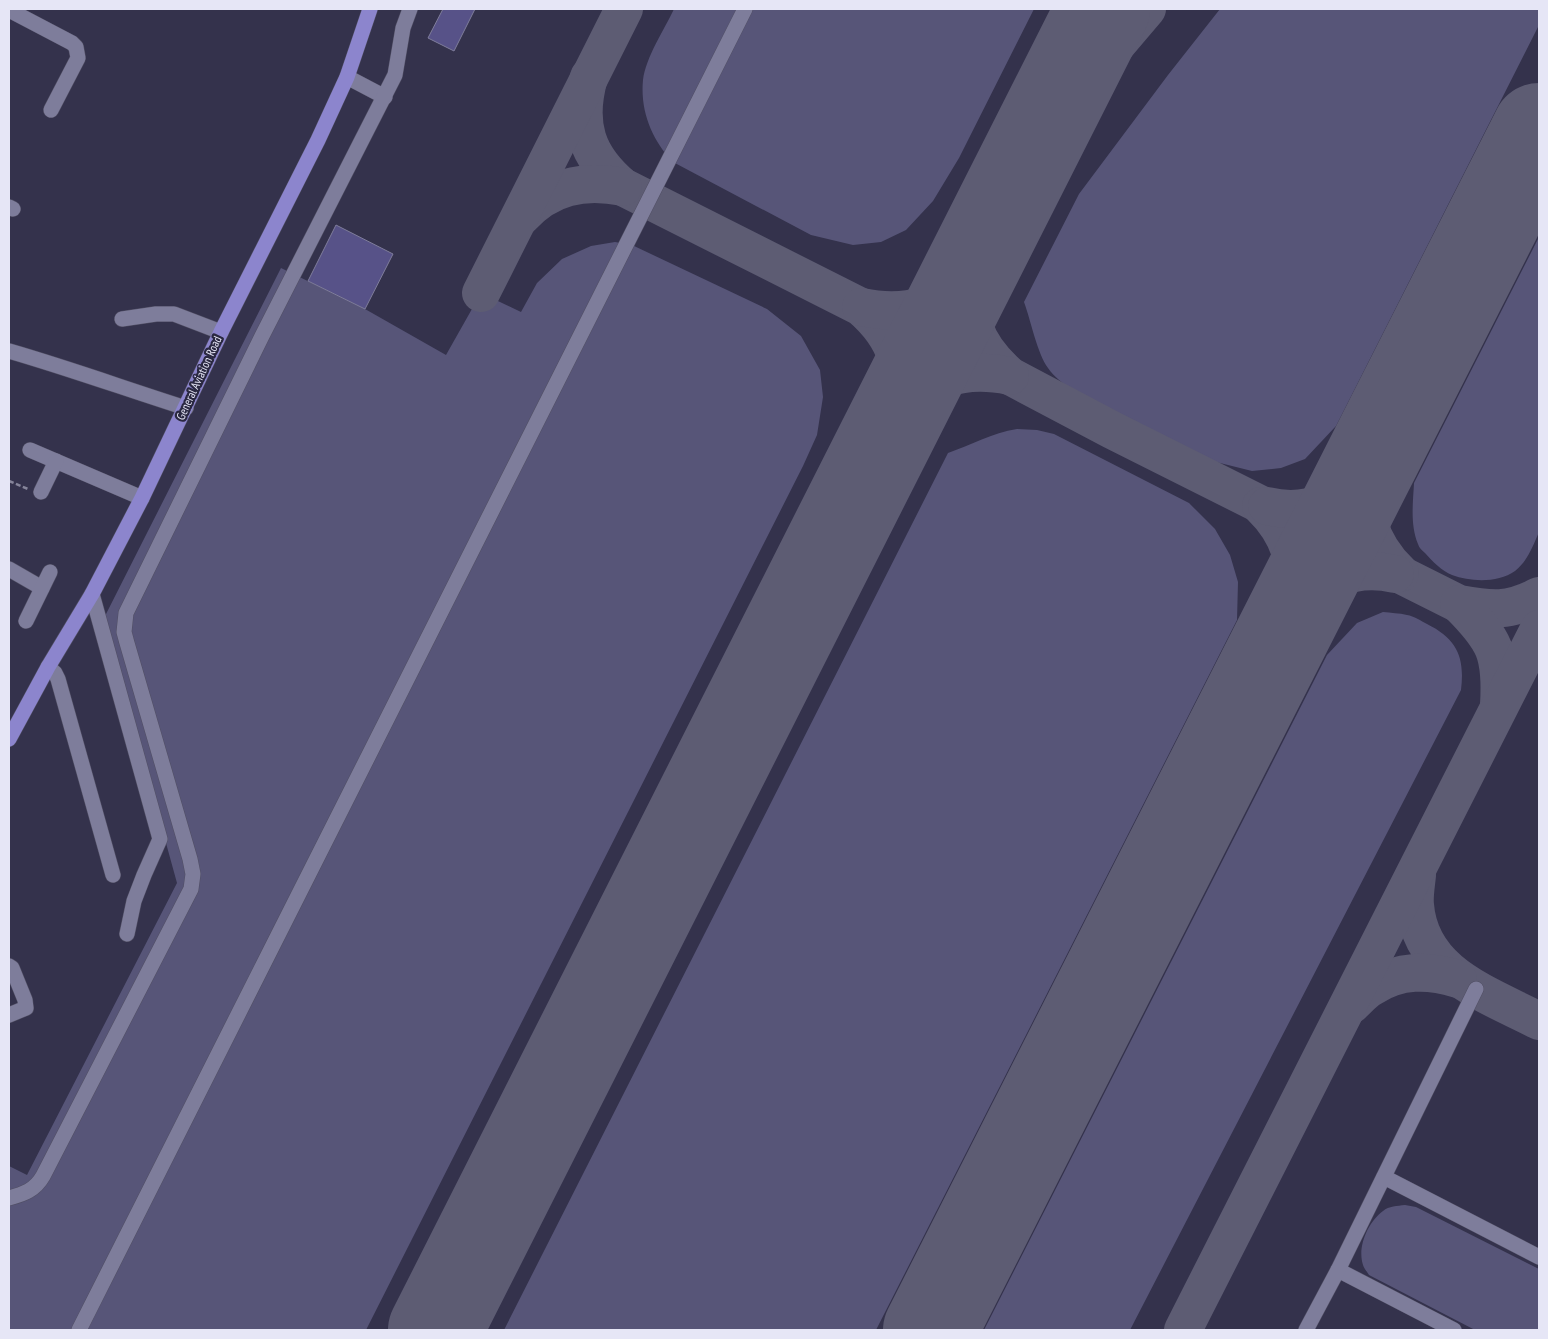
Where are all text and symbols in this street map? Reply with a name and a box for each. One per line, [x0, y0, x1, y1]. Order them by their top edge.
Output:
street label: General Aviation Road [173, 333, 225, 422]

